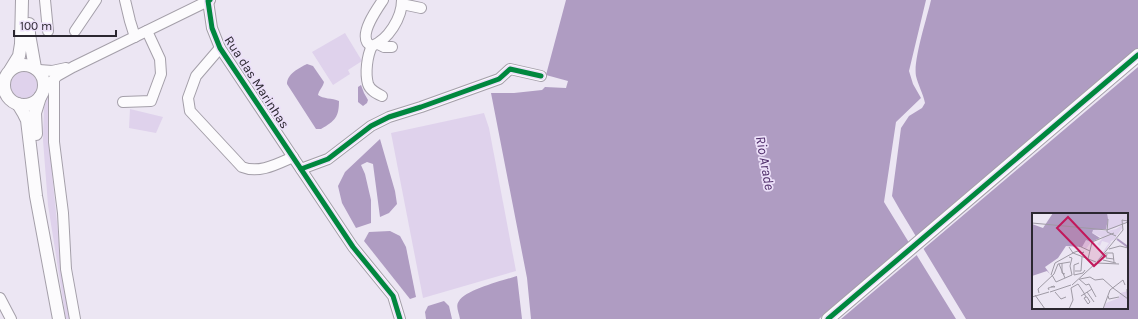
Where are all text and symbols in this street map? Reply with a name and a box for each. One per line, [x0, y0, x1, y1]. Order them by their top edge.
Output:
scale bar [14, 12, 116, 38]
text: 100 m [20, 19, 52, 33]
street label: Rua das Marinhas [221, 33, 293, 131]
water label: Rio Arade [752, 135, 778, 192]
inset map [1032, 213, 1128, 309]

